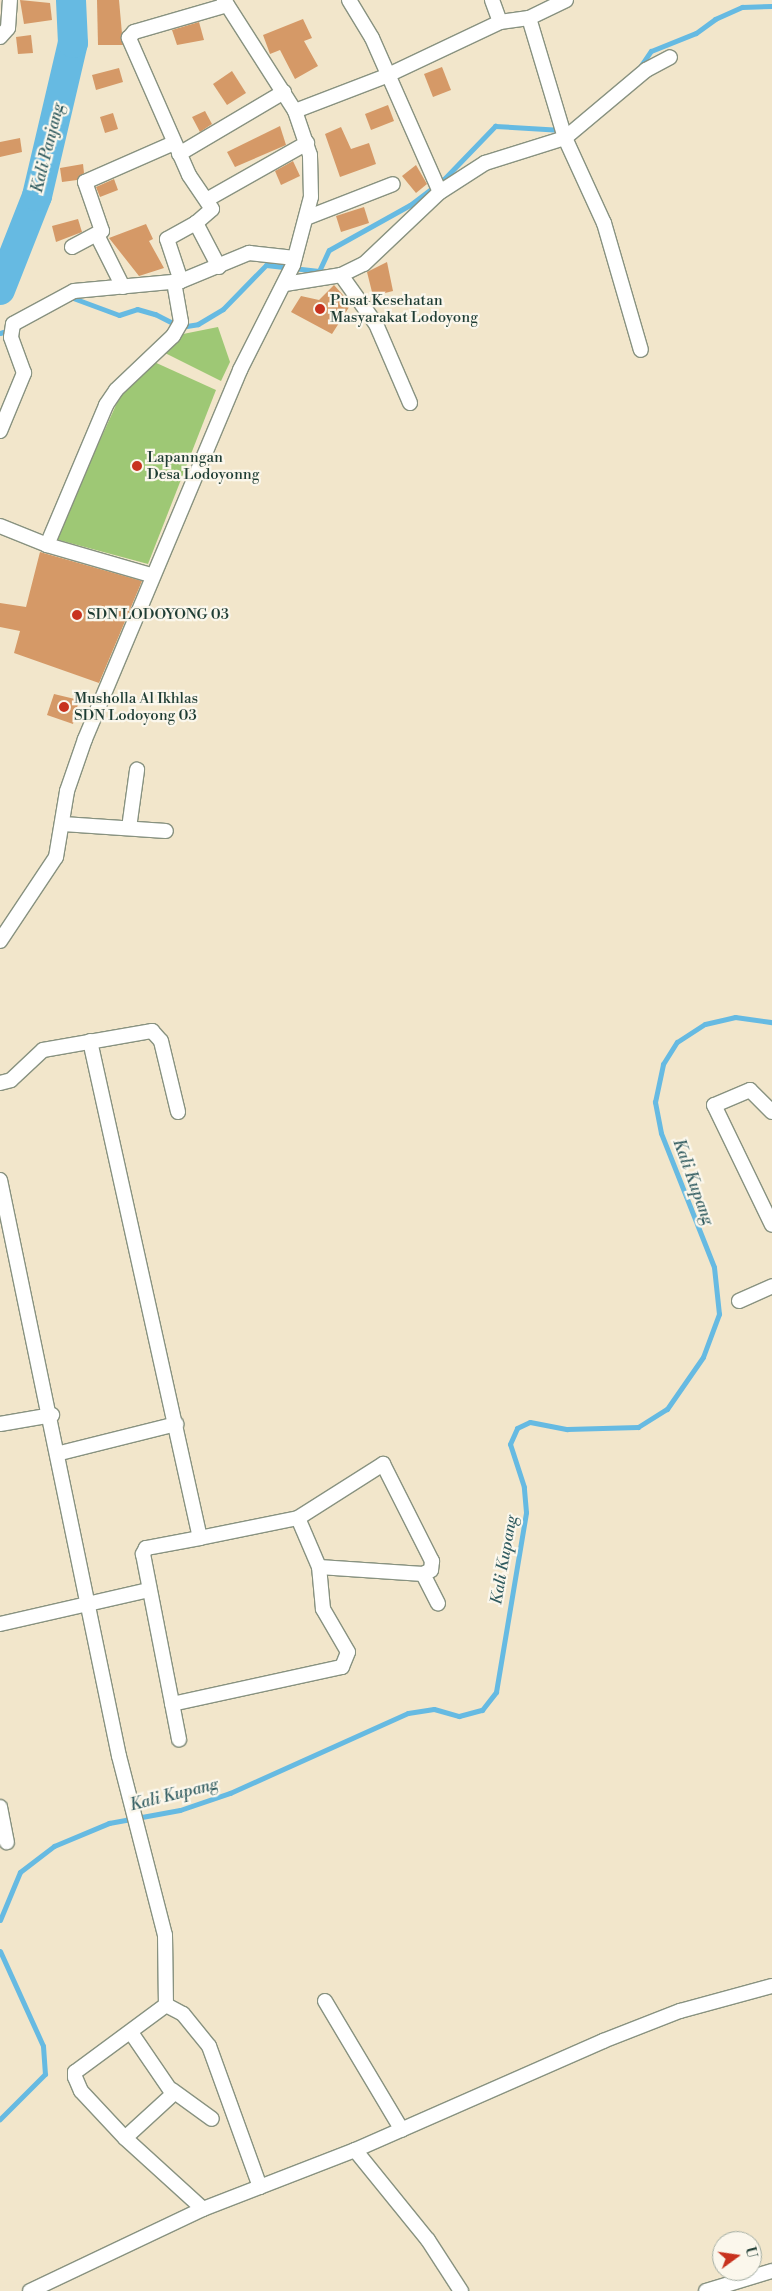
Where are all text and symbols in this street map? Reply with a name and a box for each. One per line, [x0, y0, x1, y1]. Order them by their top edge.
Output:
water label: Kali Panjang [28, 101, 68, 195]
place label: Pusat Kesehatan Masyarakat Lodoyong [330, 291, 478, 326]
marker: Pusat Kesehatan Masyarakat Lodoyong [314, 303, 326, 315]
place label: Lapanngan Desa Lodoyonng [147, 448, 260, 483]
marker: Lapanngan Desa Lodoyonng [131, 460, 143, 472]
place label: SDN LODOYONG 03 [87, 606, 229, 624]
marker: SDN LODOYONG 03 [71, 609, 83, 621]
place label: Musholla Al Ikhlas SDN Lodoyong 03 [74, 689, 198, 724]
marker: Musholla Al Ikhlas SDN Lodoyong 03 [58, 701, 70, 713]
water label: Kali Kupang [669, 1136, 717, 1228]
water label: Kali Kupang [487, 1514, 521, 1606]
water label: Kali Kupang [128, 1775, 220, 1815]
north arrow [712, 2231, 762, 2281]
text: U [741, 2245, 761, 2260]

